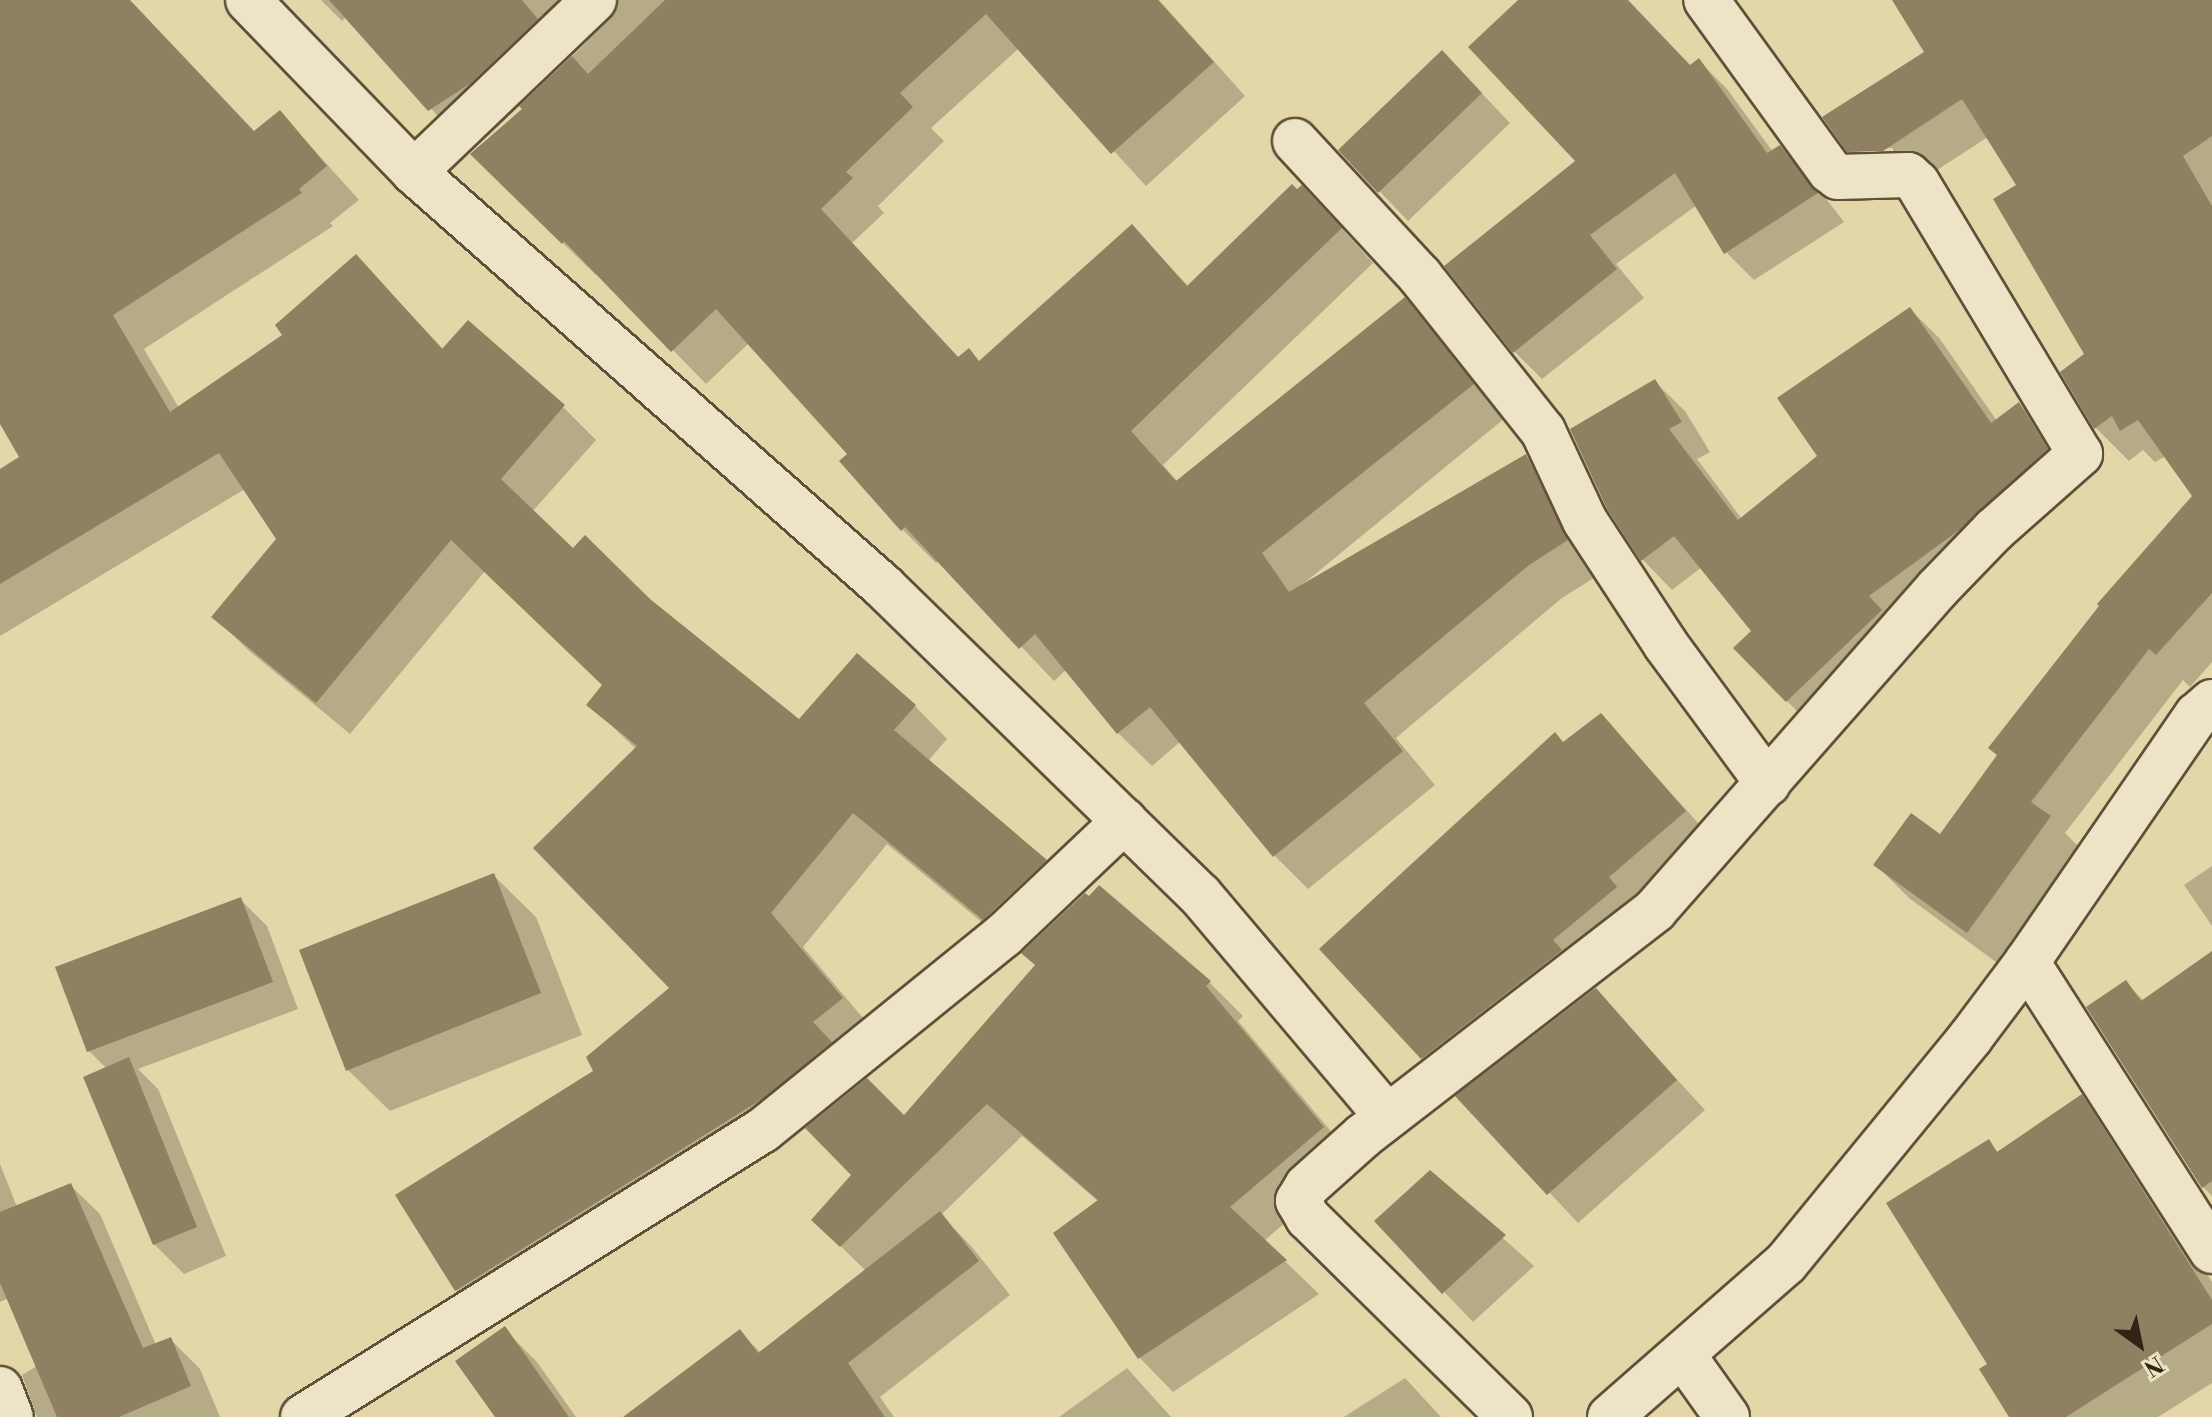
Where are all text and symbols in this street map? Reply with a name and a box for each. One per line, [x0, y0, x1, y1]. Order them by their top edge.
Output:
north arrow [2100, 1305, 2180, 1385]
text: N [2139, 1349, 2168, 1382]

